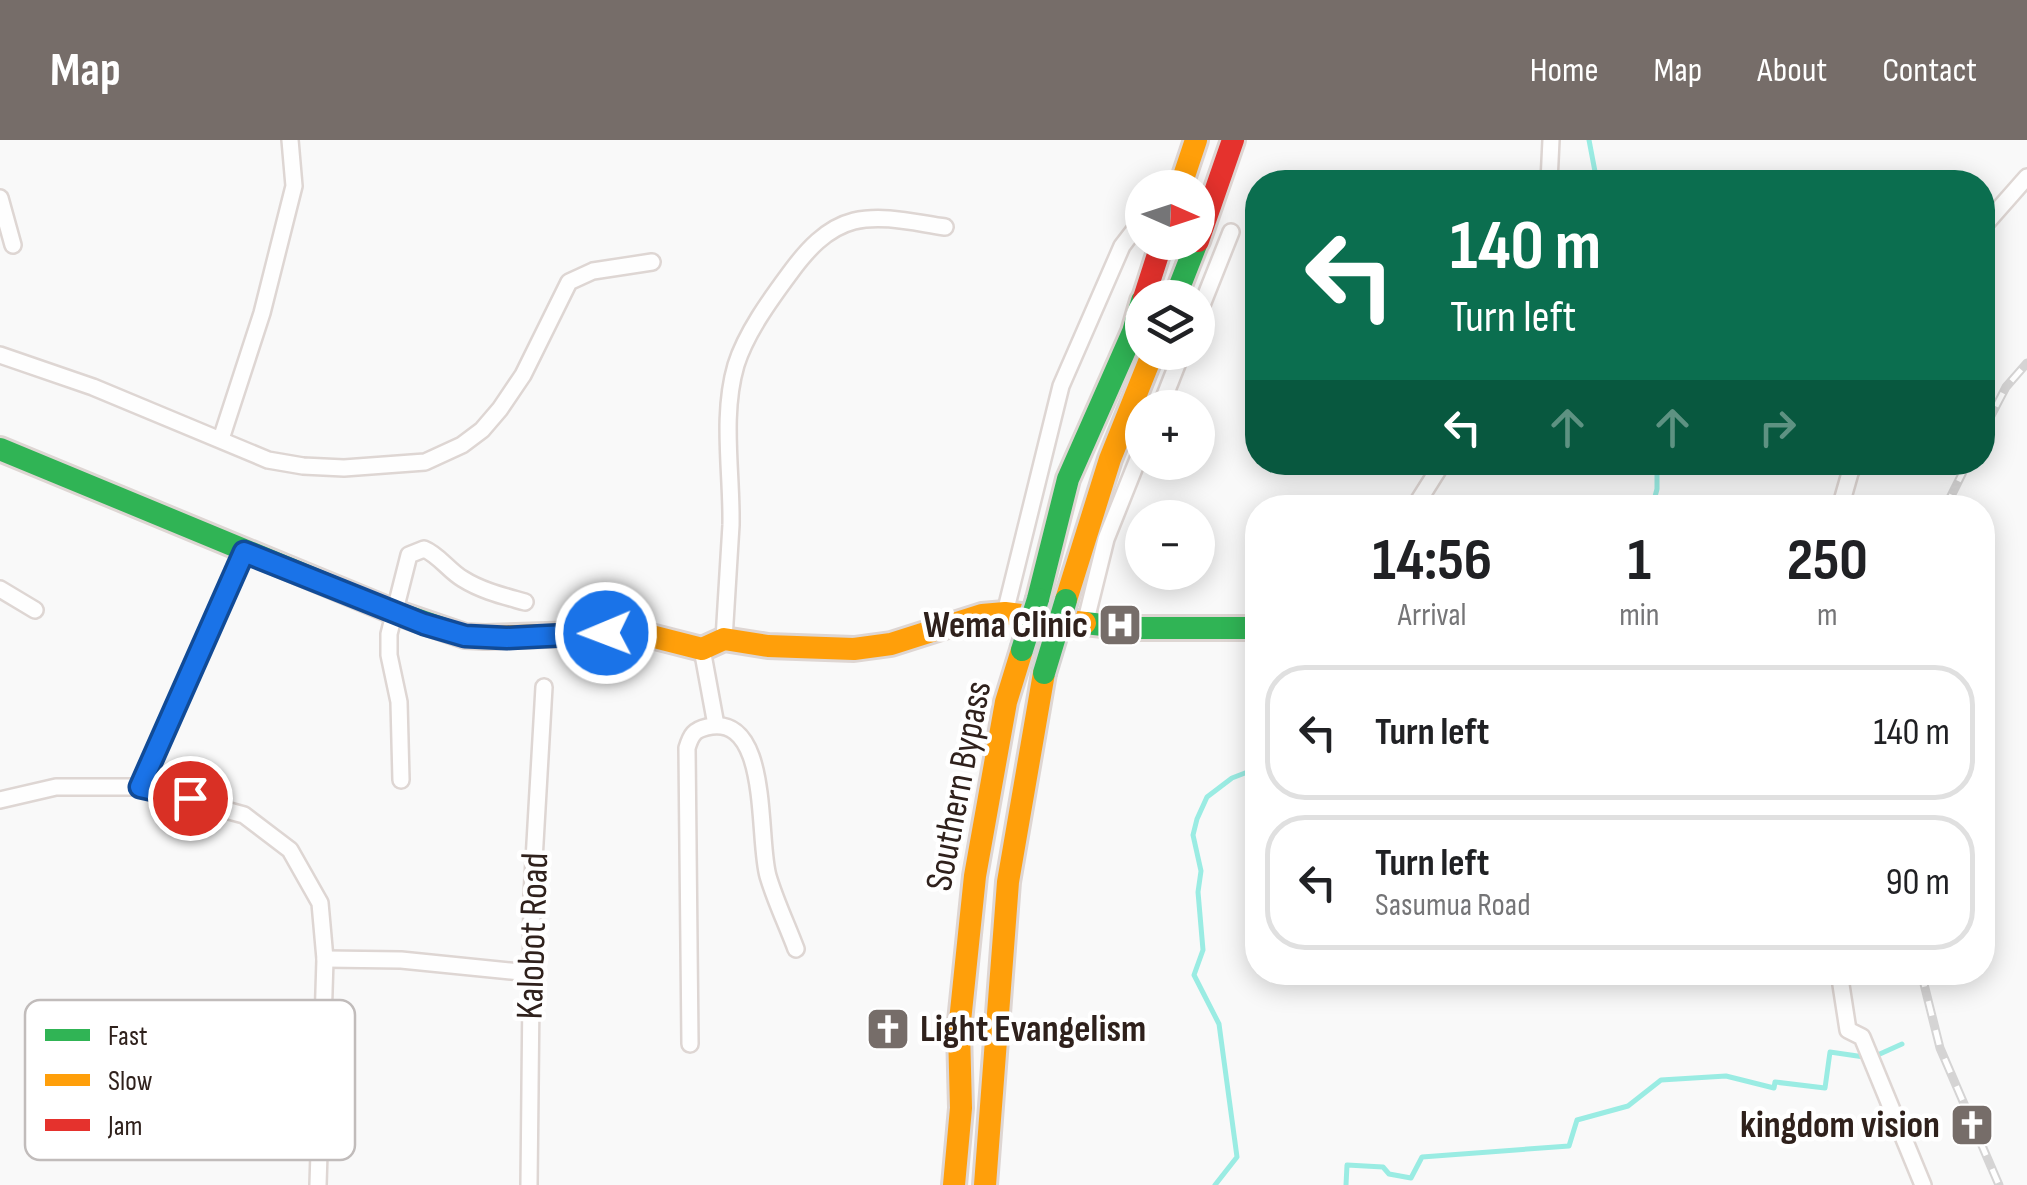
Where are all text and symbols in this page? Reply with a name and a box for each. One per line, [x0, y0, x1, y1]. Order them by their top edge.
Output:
text: Map [50, 42, 121, 99]
text: Home [1530, 49, 1599, 92]
text: Map [1654, 49, 1702, 92]
text: About [1757, 49, 1827, 92]
text: Contact [1882, 49, 1977, 92]
north arrow [1125, 170, 1215, 260]
map controls [1125, 170, 1215, 590]
text: 140 m [1450, 205, 1601, 289]
icon: left [1285, 210, 1415, 340]
button: layers [1125, 280, 1215, 370]
text: Turn left [1450, 290, 1576, 345]
button: + [1125, 390, 1215, 480]
icon: left [1435, 400, 1490, 455]
icon: ahead [1540, 400, 1595, 455]
icon: ahead [1645, 400, 1700, 455]
icon: right [1750, 400, 1805, 455]
button: − [1125, 500, 1215, 590]
text: 14:56 [1372, 525, 1492, 597]
text: 1 [1628, 525, 1651, 597]
text: 250 [1787, 525, 1868, 597]
position arrow [554, 581, 658, 685]
text: Arrival [1398, 596, 1467, 635]
text: min [1619, 596, 1659, 635]
text: m [1817, 596, 1837, 635]
hospital icon: Wema Clinic [1097, 602, 1143, 648]
place label: Wema Clinic [923, 603, 1088, 648]
street label: Southern Bypass [917, 677, 1001, 895]
icon: left [1290, 705, 1345, 760]
text: Turn left [1375, 710, 1489, 755]
text: 140 m [1873, 710, 1950, 755]
pin [148, 756, 233, 841]
icon: arrive [163, 771, 218, 826]
text: Turn left [1375, 841, 1489, 886]
street label: Kalobot Road [508, 852, 558, 1020]
icon: left [1290, 855, 1345, 910]
text: 90 m [1886, 860, 1950, 905]
text: Sasumua Road [1375, 886, 1531, 925]
legend [25, 1000, 355, 1160]
church icon: Light Evangelism [865, 1006, 911, 1052]
place label: Light Evangelism [920, 1007, 1146, 1052]
text: Fast [108, 1020, 147, 1053]
text: Slow [108, 1065, 153, 1098]
church icon: kingdom vision [1949, 1102, 1995, 1148]
place label: kingdom vision [1740, 1103, 1940, 1148]
text: Jam [107, 1110, 143, 1143]

